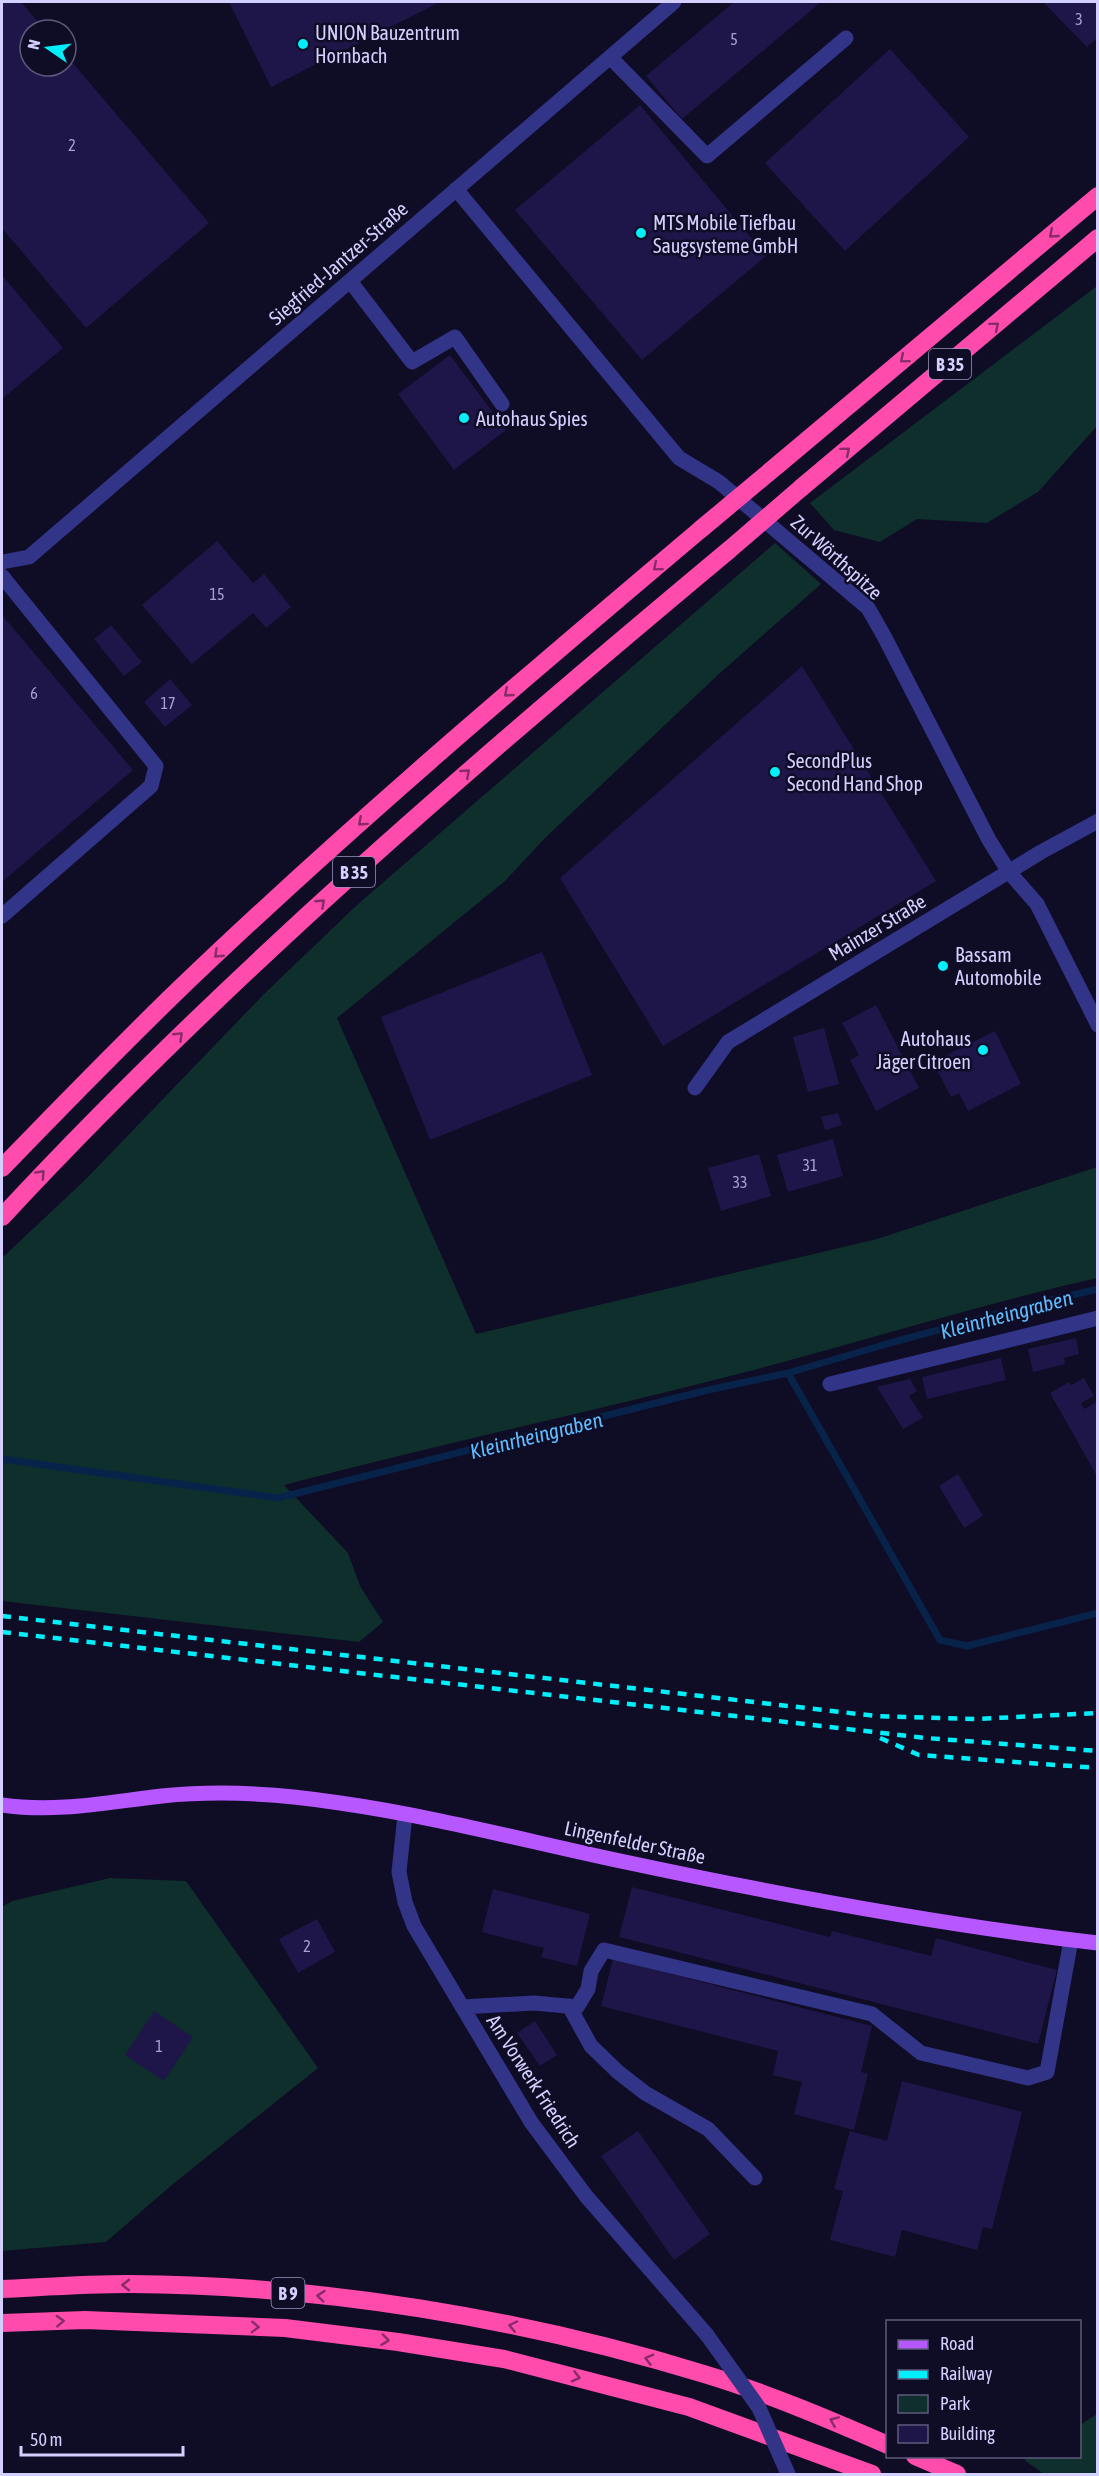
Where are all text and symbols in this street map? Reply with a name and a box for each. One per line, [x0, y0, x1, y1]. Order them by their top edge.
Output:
house number: 3 [1075, 10, 1083, 28]
north arrow [18, 18, 78, 78]
place label: UNION Bauzentrum Hornbach [315, 21, 460, 67]
house number: 5 [730, 30, 738, 48]
marker: UNION Bauzentrum Hornbach [296, 37, 310, 51]
text: N [24, 38, 43, 51]
house number: 2 [68, 136, 76, 154]
street label: Siegfried-Jantzer-Straße [264, 197, 412, 329]
place label: MTS Mobile Tiefbau Saugsysteme GmbH [653, 211, 798, 257]
marker: MTS Mobile Tiefbau Saugsysteme GmbH [634, 226, 648, 240]
one-way arrow [1049, 227, 1060, 238]
one-way arrow [988, 322, 999, 333]
road number: B 35 [929, 349, 971, 379]
one-way arrow [900, 352, 911, 363]
place label: Autohaus Spies [476, 407, 588, 430]
marker: Autohaus Spies [457, 411, 471, 425]
one-way arrow [839, 447, 850, 458]
street label: Zur Wörthspitze [787, 510, 887, 604]
one-way arrow [653, 560, 664, 571]
house number: 15 [209, 585, 225, 603]
house number: 6 [30, 684, 38, 702]
one-way arrow [504, 686, 515, 697]
house number: 17 [160, 694, 176, 712]
place label: SecondPlus Second Hand Shop [787, 749, 923, 795]
marker: SecondPlus Second Hand Shop [768, 765, 782, 779]
one-way arrow [459, 769, 470, 780]
one-way arrow [358, 815, 368, 826]
road number: B 35 [333, 857, 375, 887]
street label: Mainzer Straße [824, 889, 930, 965]
one-way arrow [314, 899, 325, 910]
place label: Bassam Automobile [955, 943, 1041, 989]
one-way arrow [214, 947, 224, 958]
marker: Bassam Automobile [936, 959, 950, 973]
place label: Autohaus Jäger Citroen [876, 1027, 971, 1073]
one-way arrow [172, 1032, 182, 1043]
marker: Autohaus Jäger Citroen [976, 1043, 990, 1057]
house number: 31 [802, 1156, 818, 1174]
one-way arrow [34, 1171, 45, 1181]
house number: 33 [732, 1173, 748, 1191]
water label: Kleinrheingraben [937, 1285, 1075, 1343]
water label: Kleinrheingraben [467, 1407, 605, 1463]
street label: Lingenfelder Straße [562, 1816, 708, 1868]
house number: 2 [303, 1937, 311, 1955]
street label: Am Vorwerk Friedrich [482, 2010, 586, 2152]
house number: 1 [155, 2037, 163, 2055]
one-way arrow [122, 2278, 131, 2291]
road number: B 9 [272, 2278, 304, 2308]
one-way arrow [316, 2291, 325, 2303]
one-way arrow [55, 2314, 64, 2327]
legend [886, 2320, 1081, 2458]
one-way arrow [250, 2321, 259, 2333]
one-way arrow [509, 2321, 519, 2334]
one-way arrow [380, 2333, 389, 2346]
text: Road [940, 2333, 974, 2354]
one-way arrow [644, 2354, 654, 2367]
text: Railway [940, 2363, 992, 2384]
one-way arrow [571, 2370, 581, 2383]
text: Park [940, 2393, 970, 2414]
one-way arrow [829, 2417, 840, 2429]
scale bar [21, 2419, 183, 2457]
text: Building [940, 2423, 995, 2444]
text: 50 m [30, 2429, 62, 2450]

